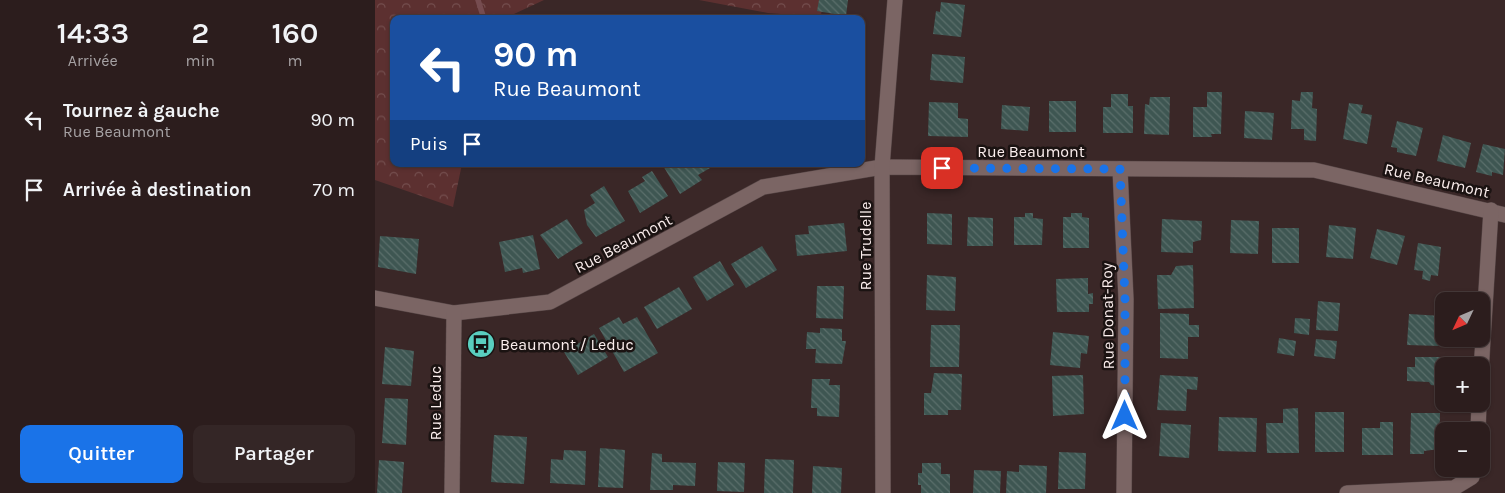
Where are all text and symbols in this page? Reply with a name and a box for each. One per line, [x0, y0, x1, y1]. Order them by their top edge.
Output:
text: 14:33 [56, 15, 129, 51]
text: 2 [191, 15, 209, 51]
text: 160 [271, 15, 319, 51]
text: 90 m [493, 34, 579, 75]
icon: left [410, 35, 475, 100]
text: Arrivée [68, 51, 118, 70]
text: min [186, 51, 215, 70]
text: m [287, 51, 302, 70]
text: Rue Beaumont [493, 76, 641, 102]
text: Tournez à gauche [63, 100, 220, 122]
icon: left [20, 106, 48, 134]
text: 90 m [310, 109, 355, 131]
text: Rue Beaumont [63, 122, 171, 141]
icon: arrive [458, 130, 486, 158]
text: Puis [410, 133, 448, 155]
street label: Rue Beaumont [977, 142, 1085, 161]
pin [921, 147, 963, 189]
icon: arrive [928, 154, 956, 182]
street label: Rue Beaumont [1382, 159, 1491, 202]
icon: arrive [20, 176, 48, 204]
text: Arrivée à destination [63, 179, 252, 201]
text: 70 m [313, 179, 355, 201]
street label: Rue Trudelle [856, 202, 875, 290]
street label: Rue Beaumont [571, 210, 675, 277]
street label: Rue Donat-Roy [1097, 262, 1118, 370]
north arrow [1435, 292, 1490, 348]
map controls [1435, 292, 1490, 477]
bus stop icon: Beaumont / Leduc [466, 329, 496, 359]
place label: Beaumont / Leduc [500, 335, 634, 354]
button: + [1435, 357, 1490, 412]
street label: Rue Leduc [426, 366, 445, 440]
position arrow [1098, 389, 1150, 441]
button: − [1435, 422, 1490, 477]
button: Quitter [20, 425, 183, 483]
button: Partager [193, 425, 355, 483]

